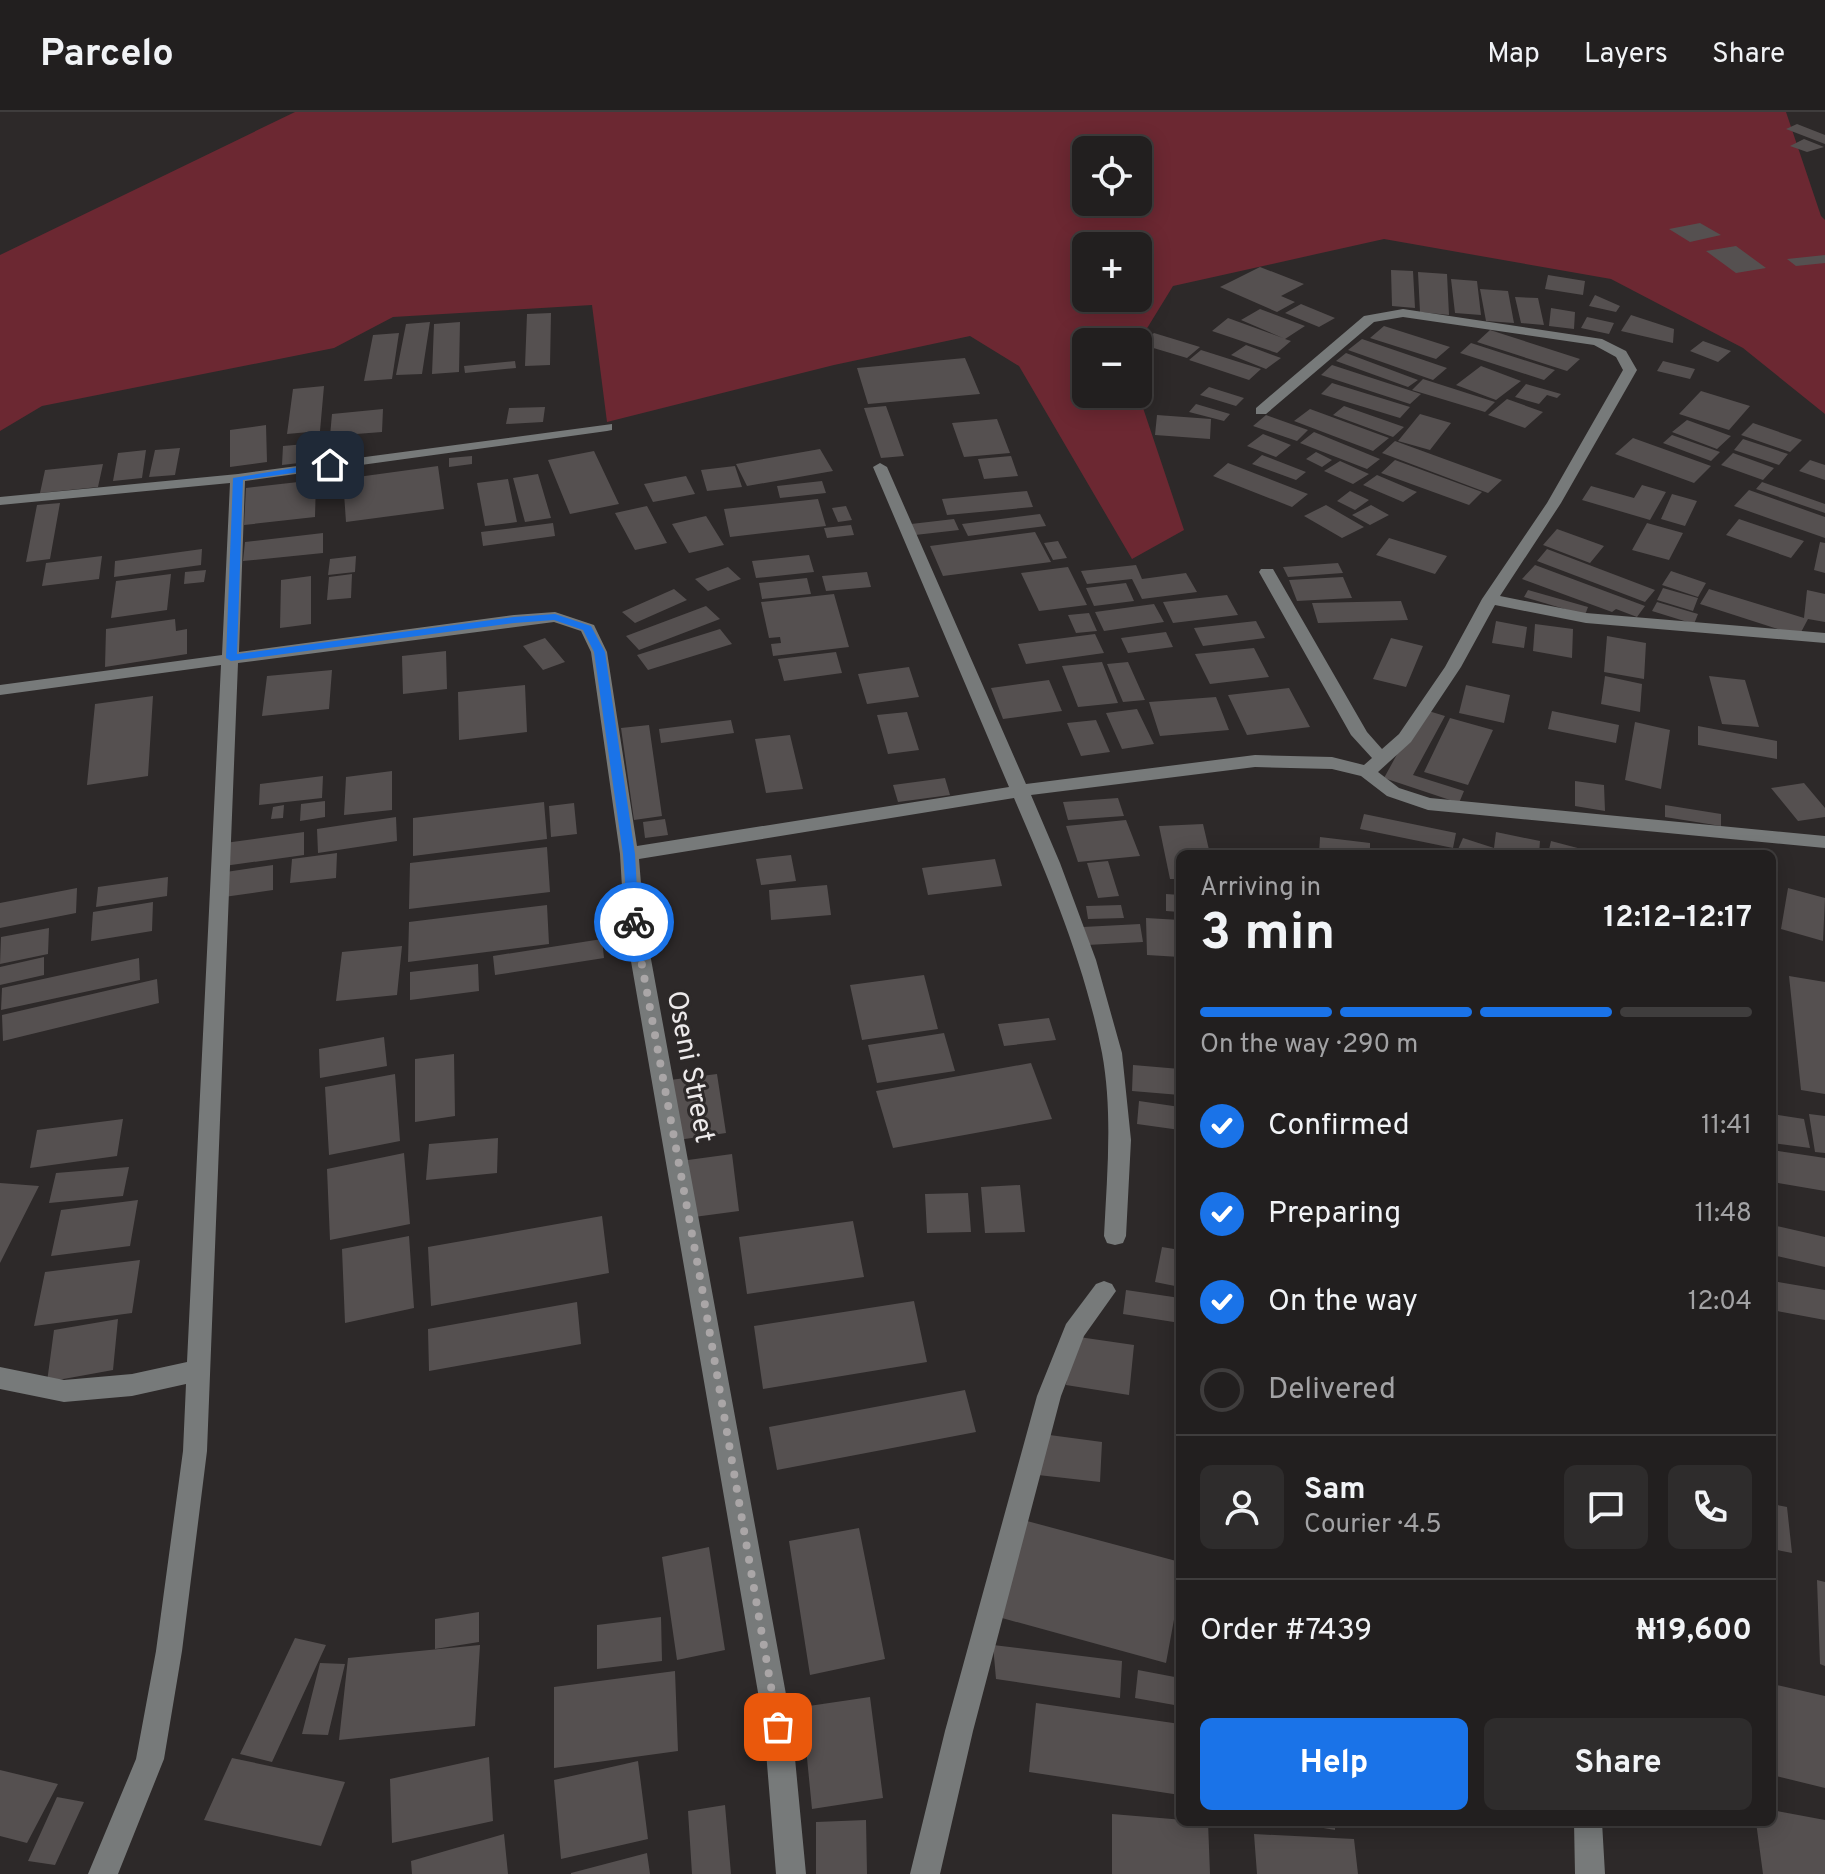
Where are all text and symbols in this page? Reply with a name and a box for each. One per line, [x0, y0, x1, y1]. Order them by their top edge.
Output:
text: Parcelo [40, 31, 174, 80]
text: Map [1487, 37, 1540, 73]
text: Layers [1584, 37, 1668, 73]
text: Share [1712, 37, 1785, 73]
map controls [1072, 136, 1152, 408]
button: locate [1072, 136, 1152, 216]
button: + [1072, 232, 1152, 312]
button: − [1072, 328, 1152, 408]
pin [296, 431, 364, 499]
icon: home [308, 443, 352, 487]
text: Arriving in [1200, 872, 1321, 905]
courier [594, 882, 674, 962]
icon: bike [612, 900, 656, 944]
text: 12:12–12:17 [1603, 900, 1752, 937]
text: 3 min [1200, 902, 1335, 968]
street label: Oseni Street [657, 988, 721, 1146]
text: On the way · 290 m [1200, 1029, 1418, 1062]
icon: check [1200, 1104, 1244, 1148]
text: Confirmed [1268, 1108, 1410, 1145]
text: 11:41 [1701, 1110, 1752, 1143]
icon: check [1200, 1192, 1244, 1236]
text: Preparing [1268, 1196, 1401, 1233]
text: 11:48 [1695, 1198, 1752, 1231]
icon: check [1200, 1280, 1244, 1324]
text: On the way [1268, 1284, 1418, 1321]
text: 12:04 [1688, 1286, 1752, 1319]
text: Delivered [1268, 1372, 1396, 1409]
button: person [1200, 1465, 1284, 1549]
button: chat [1564, 1465, 1648, 1549]
button: phone [1668, 1465, 1752, 1549]
text: Sam [1304, 1472, 1366, 1509]
text: Courier · 4.5 [1304, 1509, 1442, 1542]
text: Order #7439 [1200, 1613, 1372, 1650]
text: ₦19,600 [1636, 1613, 1752, 1650]
pin [744, 1693, 812, 1761]
icon: bag [756, 1705, 800, 1749]
button: Help [1200, 1718, 1468, 1810]
button: Share [1484, 1718, 1752, 1810]

